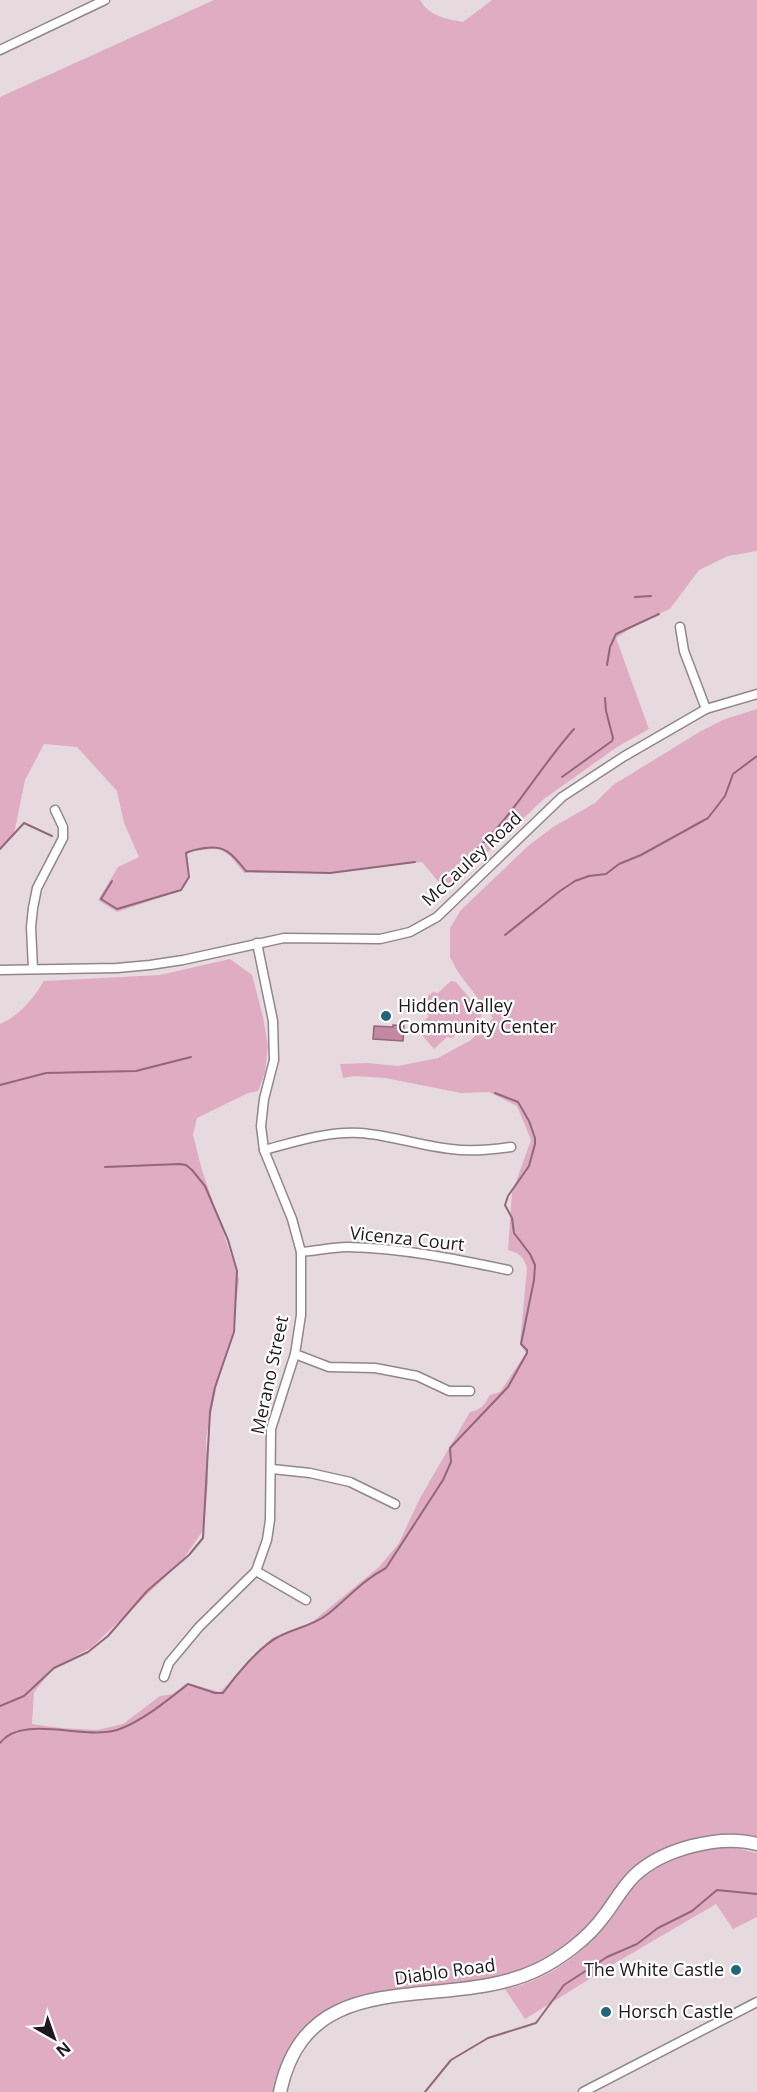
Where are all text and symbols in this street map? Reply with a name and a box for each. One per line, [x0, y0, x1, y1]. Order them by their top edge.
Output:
street label: McCauley Road [416, 806, 526, 911]
place label: Hidden Valley Community Center [398, 993, 557, 1038]
marker: Hidden Valley Community Center [379, 1009, 393, 1023]
street label: Vicenza Court [349, 1220, 466, 1256]
street label: Merano Street [245, 1313, 293, 1436]
street label: Diablo Road [393, 1952, 497, 1990]
place label: The White Castle [584, 1957, 724, 1981]
marker: The White Castle [729, 1963, 743, 1977]
place label: Horsch Castle [618, 1999, 733, 2023]
marker: Horsch Castle [599, 2005, 613, 2019]
north arrow [24, 2008, 84, 2068]
text: N [52, 2037, 76, 2062]

